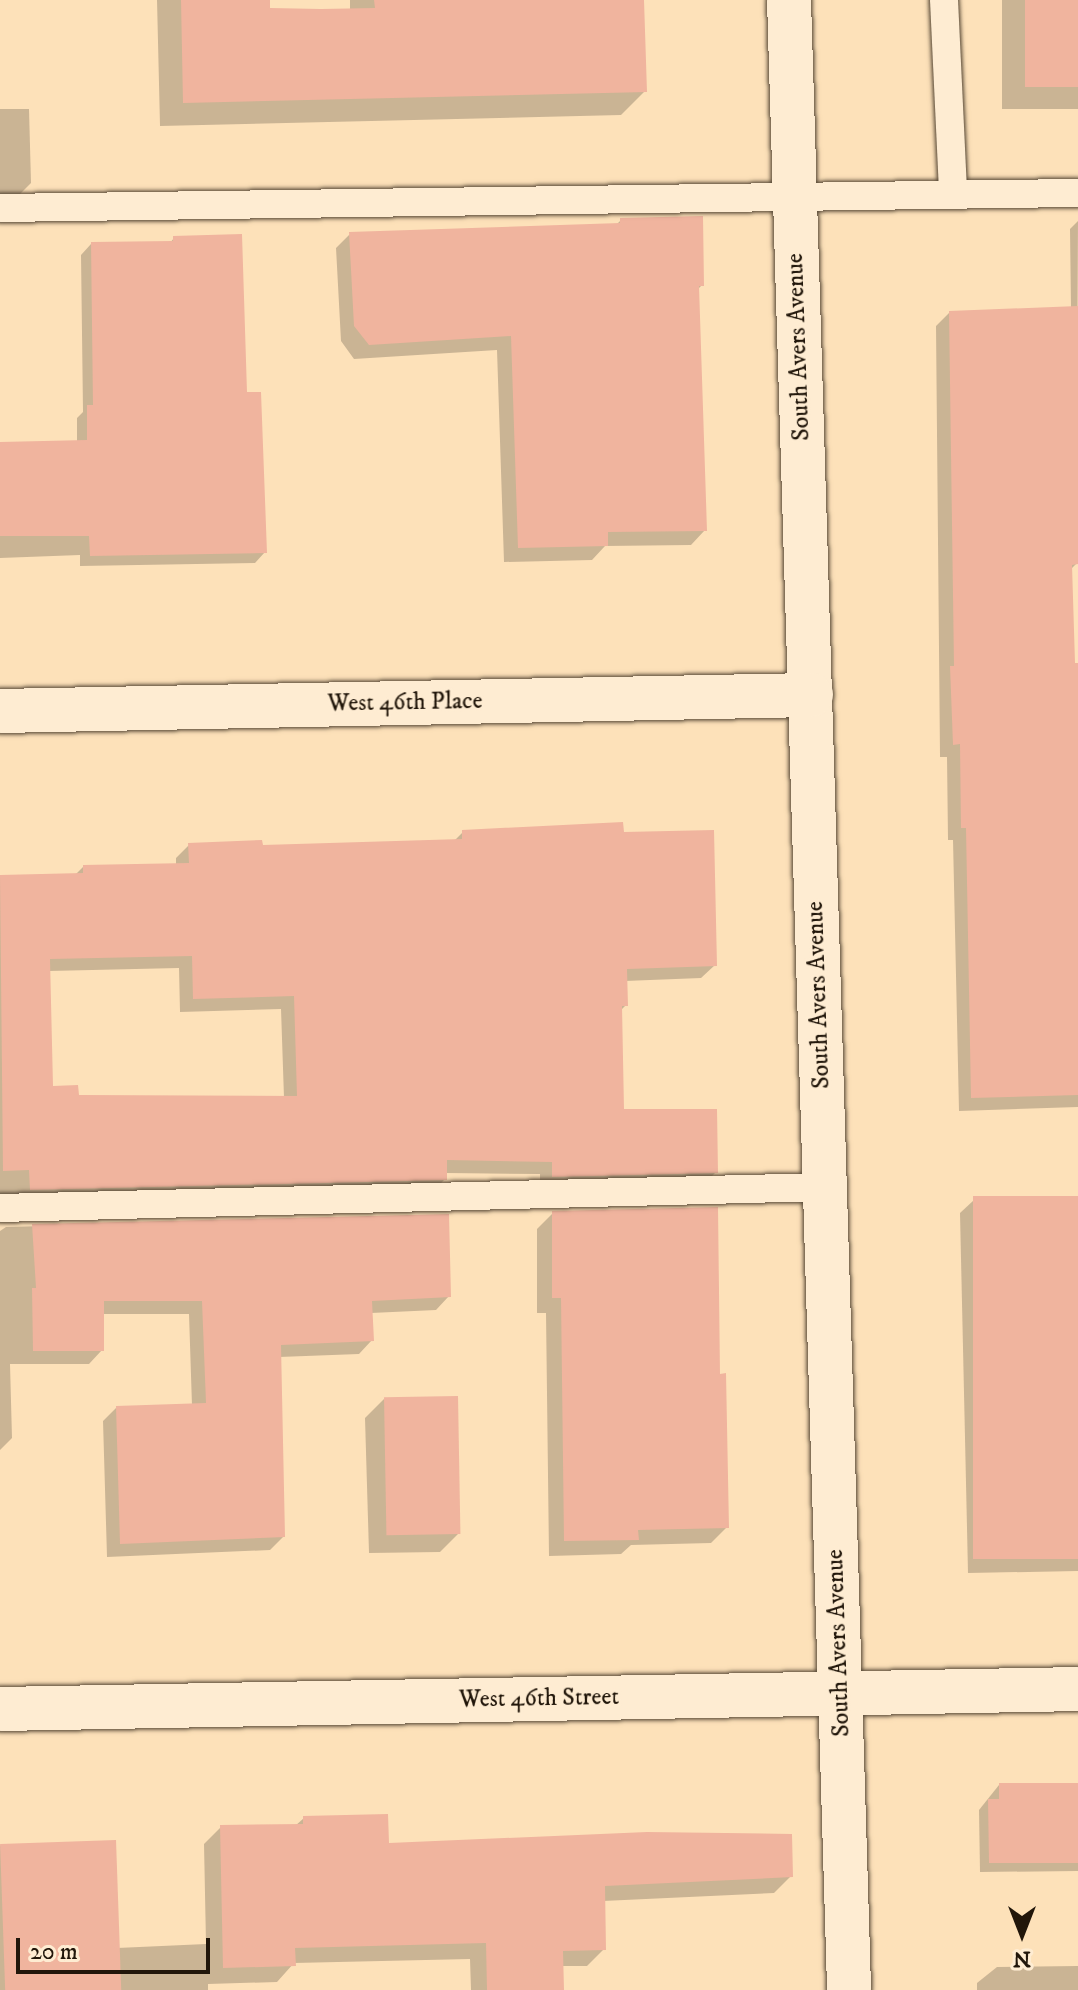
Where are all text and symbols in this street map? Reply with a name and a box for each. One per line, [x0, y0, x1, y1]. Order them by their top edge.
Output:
street label: South Avers Avenue [781, 253, 817, 441]
street label: West 46th Place [327, 687, 483, 719]
street label: South Avers Avenue [801, 901, 837, 1089]
street label: South Avers Avenue [821, 1549, 857, 1737]
street label: West 46th Street [459, 1683, 619, 1715]
north arrow [982, 1894, 1062, 1974]
scale bar [20, 1922, 214, 1972]
text: 20 m [30, 1937, 78, 1967]
text: N [1013, 1945, 1031, 1972]

